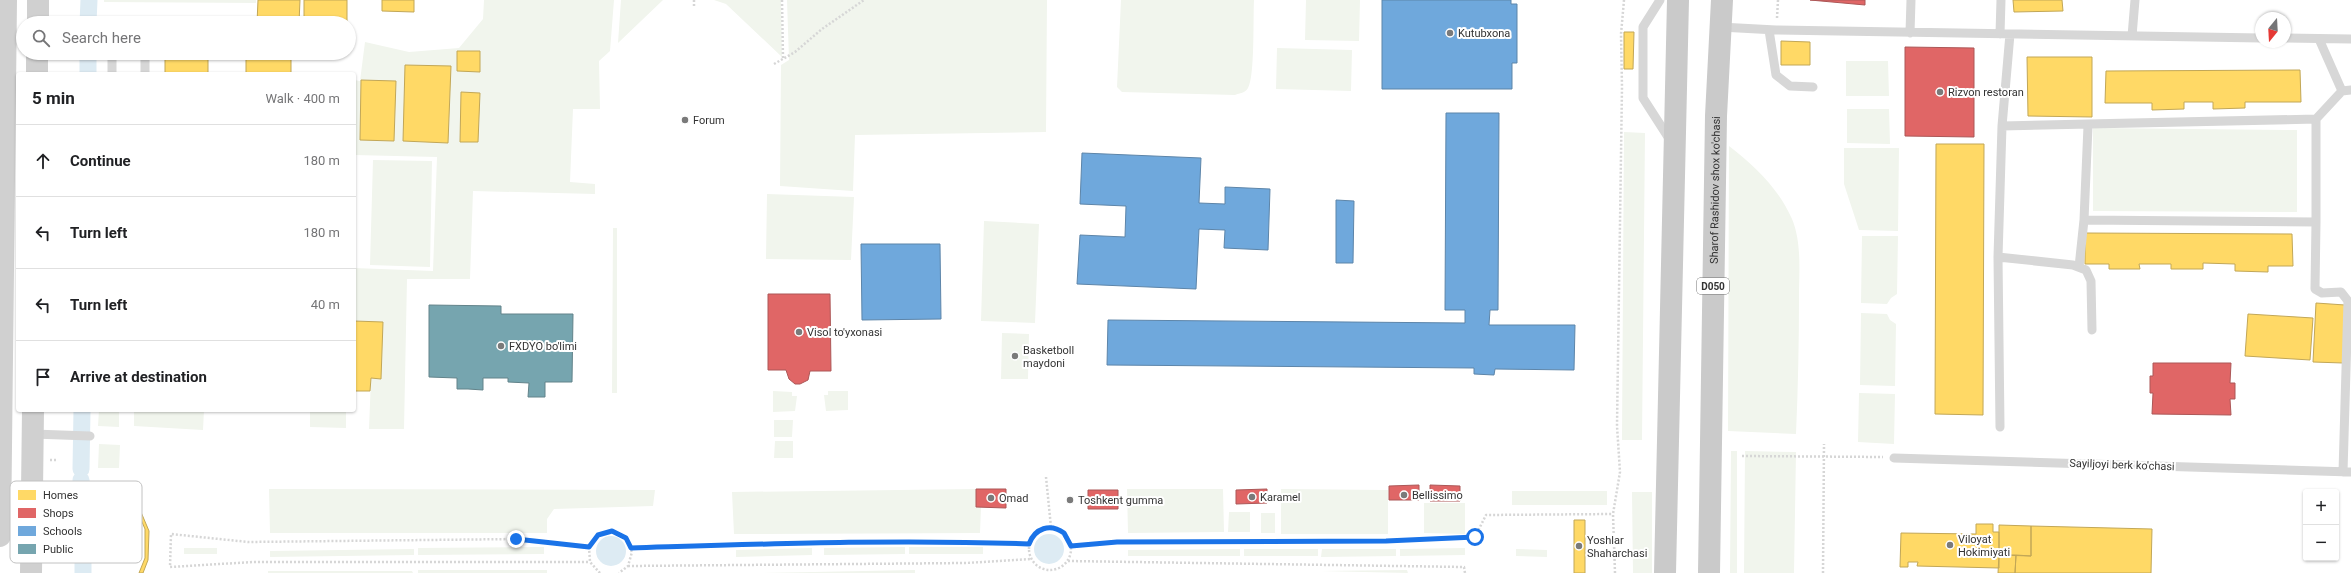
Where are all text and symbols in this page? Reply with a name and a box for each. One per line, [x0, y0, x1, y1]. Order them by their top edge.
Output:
north arrow [2255, 12, 2291, 48]
search box [16, 16, 356, 60]
icon: search [30, 27, 52, 49]
place label: Kutubxona [1458, 27, 1510, 40]
marker: Kutubxona [1445, 28, 1455, 38]
text: Search here [62, 29, 141, 47]
place label: Rizvon restoran [1948, 86, 2024, 99]
marker: Rizvon restoran [1935, 87, 1945, 97]
text: 5 min [32, 88, 75, 108]
text: Walk · 400 m [265, 91, 340, 106]
place label: Forum [693, 114, 725, 127]
marker: Forum [680, 115, 690, 125]
street label: Sharof Rashidov shox ko'chasi [1707, 116, 1722, 264]
icon: ahead [32, 150, 54, 172]
text: Continue [70, 152, 131, 170]
text: 180 m [303, 153, 340, 168]
icon: left [32, 222, 54, 244]
text: Turn left [70, 224, 127, 242]
text: 180 m [303, 225, 340, 240]
road number: D050 [1697, 278, 1729, 294]
icon: left [32, 294, 54, 316]
text: Turn left [70, 296, 127, 314]
text: 40 m [311, 297, 340, 312]
place label: Visol to'yxonasi [807, 326, 882, 339]
marker: Visol to'yxonasi [794, 327, 804, 337]
place label: FXDYO bo'limi [509, 340, 577, 353]
marker: FXDYO bo'limi [496, 341, 506, 351]
place label: Basketboll maydoni [1023, 344, 1074, 370]
marker: Basketboll maydoni [1010, 351, 1020, 361]
icon: arrive [32, 366, 54, 388]
text: Arrive at destination [70, 368, 207, 386]
street label: Sayiljoyi berk ko'chasi [2069, 457, 2175, 473]
legend [10, 481, 142, 563]
text: Homes [43, 489, 79, 502]
place label: Bellissimo [1412, 489, 1463, 502]
map controls [2303, 489, 2339, 561]
button: + [2303, 489, 2339, 525]
marker: Bellissimo [1399, 490, 1409, 500]
place label: Karamel [1260, 491, 1301, 504]
place label: Omad [999, 492, 1028, 505]
marker: Karamel [1247, 492, 1257, 502]
marker: Omad [986, 493, 996, 503]
place label: Toshkent gumma [1078, 494, 1163, 507]
marker: Toshkent gumma [1065, 495, 1075, 505]
text: Shops [43, 507, 74, 520]
text: Schools [43, 525, 83, 538]
button: − [2303, 525, 2339, 561]
route start [1466, 528, 1484, 546]
route end [507, 530, 525, 548]
place label: Viloyat Hokimiyati [1958, 533, 2010, 559]
place label: Yoshlar Shaharchasi [1587, 534, 1647, 560]
marker: Viloyat Hokimiyati [1945, 540, 1955, 550]
marker: Yoshlar Shaharchasi [1574, 541, 1584, 551]
text: Public [43, 543, 74, 556]

